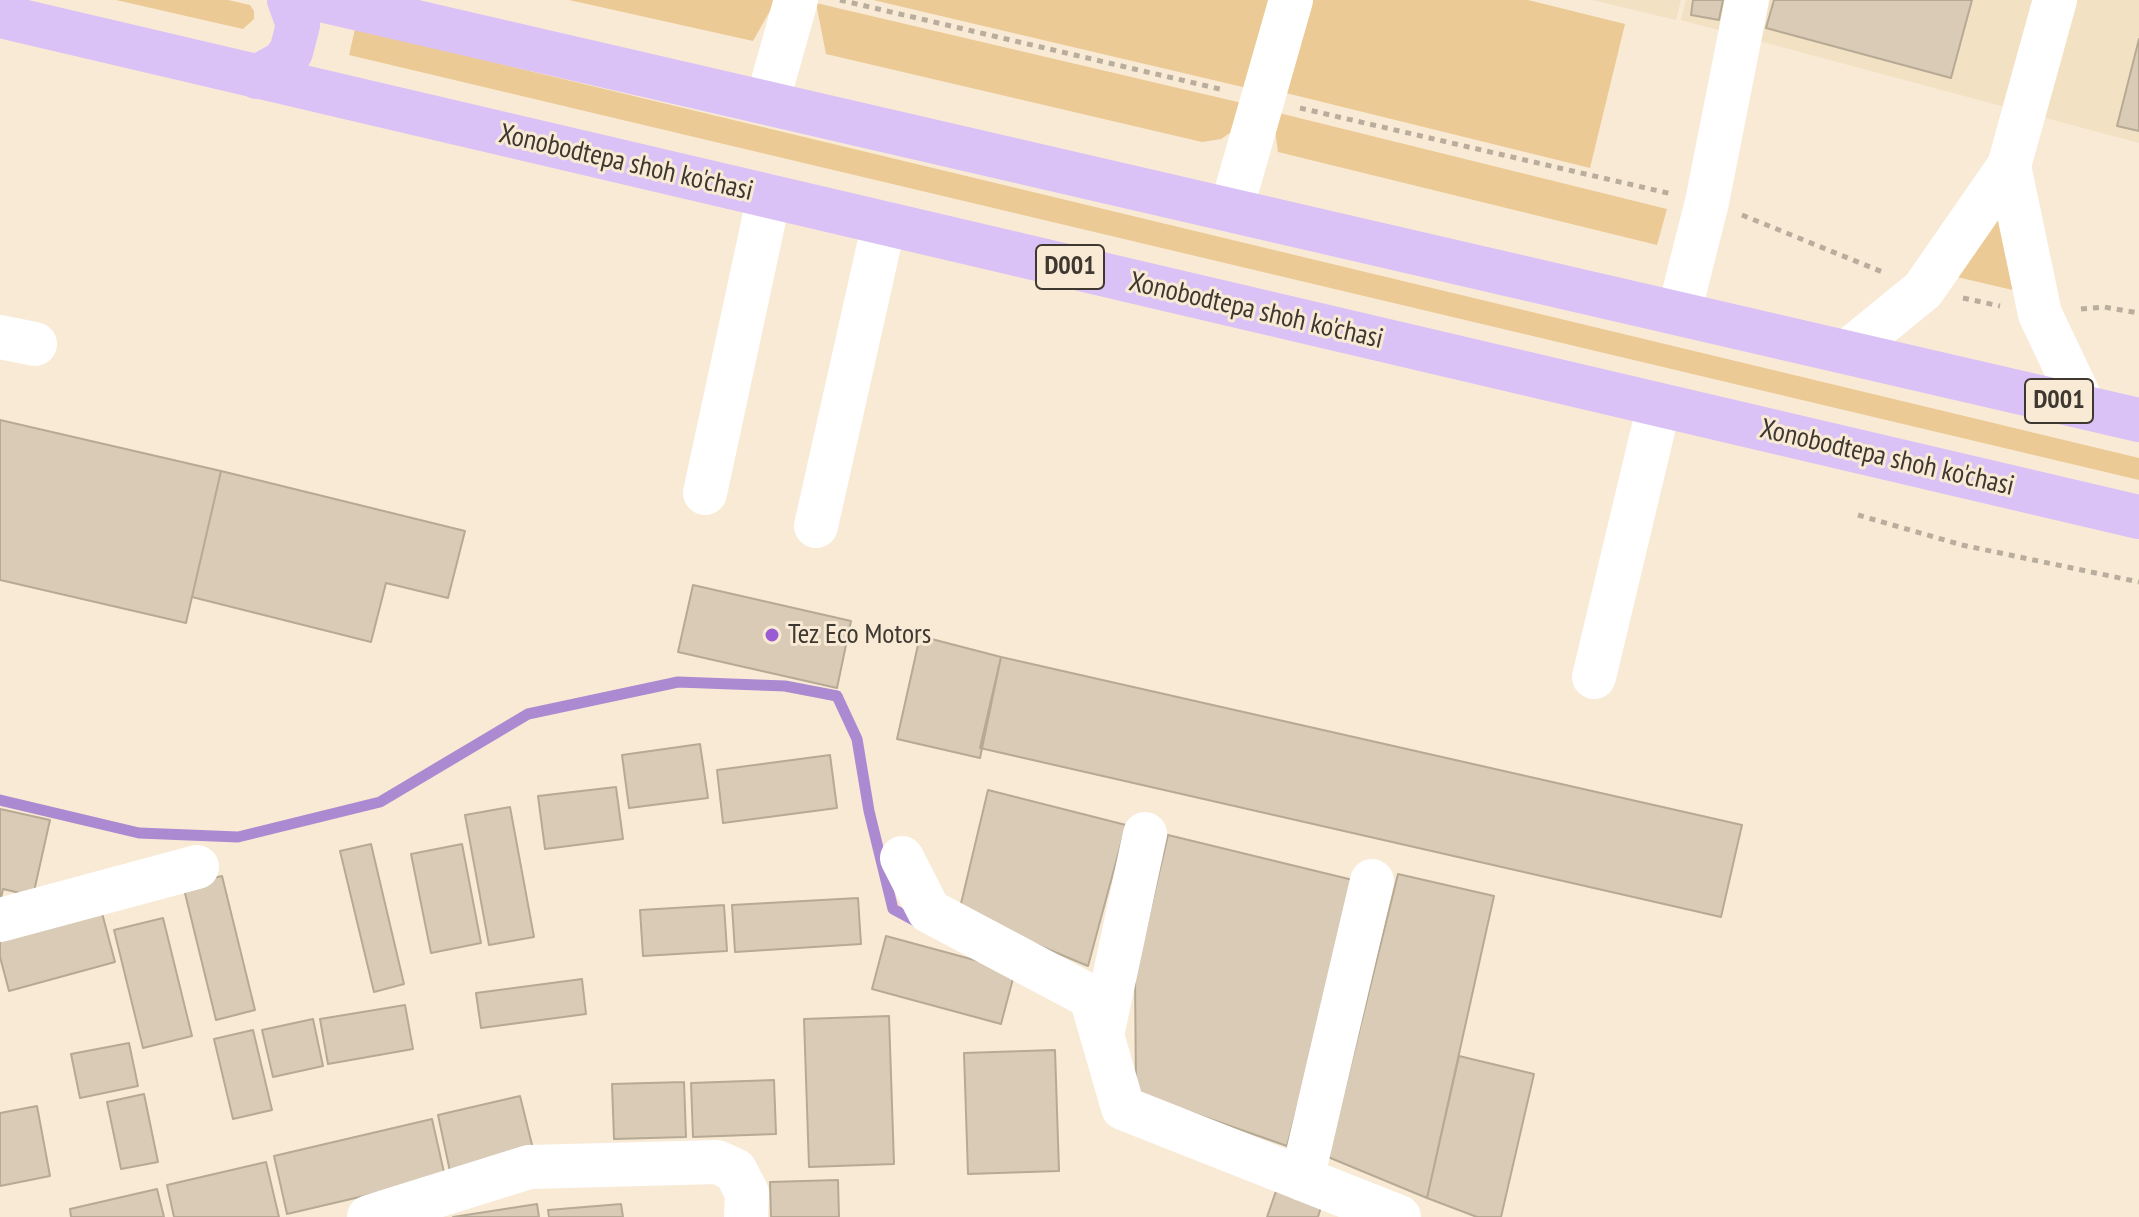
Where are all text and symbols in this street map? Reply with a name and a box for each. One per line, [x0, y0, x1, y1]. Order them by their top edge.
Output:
street label: Xonobodtepa shoh ko'chasi [496, 117, 756, 209]
road number: D001 [1036, 245, 1104, 289]
street label: Xonobodtepa shoh ko'chasi [1126, 265, 1386, 357]
road number: D001 [2025, 379, 2093, 423]
street label: Xonobodtepa shoh ko'chasi [1757, 412, 2017, 504]
place label: Tez Eco Motors [788, 618, 931, 652]
marker: Tez Eco Motors [763, 626, 781, 644]

